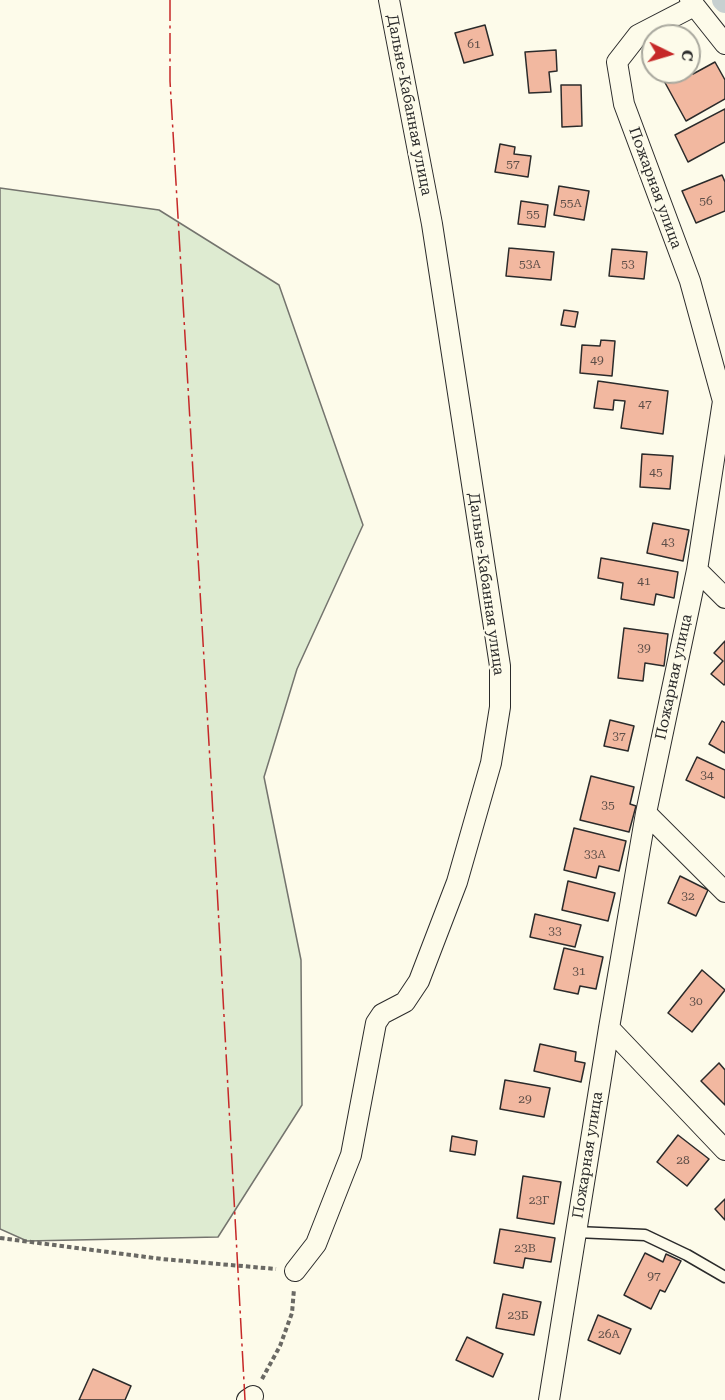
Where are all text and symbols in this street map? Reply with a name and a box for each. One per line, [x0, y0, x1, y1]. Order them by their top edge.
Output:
street label: Дальне-Кабанная улица [383, 13, 435, 197]
north arrow [641, 24, 701, 84]
house number: 61 [467, 37, 481, 51]
text: С [677, 49, 697, 62]
street label: Пожарная улица [625, 125, 685, 251]
house number: 57 [506, 157, 520, 171]
house number: 56 [699, 194, 713, 208]
house number: 55А [560, 196, 582, 210]
house number: 55 [526, 207, 540, 221]
house number: 53А [519, 257, 541, 271]
house number: 53 [621, 257, 635, 271]
house number: 49 [590, 353, 604, 367]
house number: 47 [638, 397, 652, 411]
house number: 45 [649, 465, 663, 479]
street label: Дальне-Кабанная улица [464, 492, 508, 676]
house number: 43 [661, 535, 675, 549]
house number: 41 [637, 574, 651, 588]
street label: Пожарная улица [652, 612, 696, 742]
house number: 39 [637, 641, 651, 655]
house number: 37 [612, 729, 626, 743]
house number: 34 [700, 768, 714, 782]
house number: 35 [601, 798, 615, 812]
house number: 33А [584, 847, 606, 861]
house number: 32 [681, 889, 695, 903]
house number: 33 [548, 924, 562, 938]
house number: 31 [572, 964, 586, 978]
house number: 30 [689, 994, 703, 1008]
street label: Пожарная улица [569, 1090, 607, 1220]
house number: 29 [518, 1092, 532, 1106]
house number: 28 [676, 1153, 690, 1167]
house number: 23Г [529, 1193, 549, 1207]
house number: 23В [514, 1241, 536, 1255]
house number: 97 [647, 1269, 661, 1283]
house number: 23Б [507, 1308, 529, 1322]
house number: 26А [598, 1327, 620, 1341]

